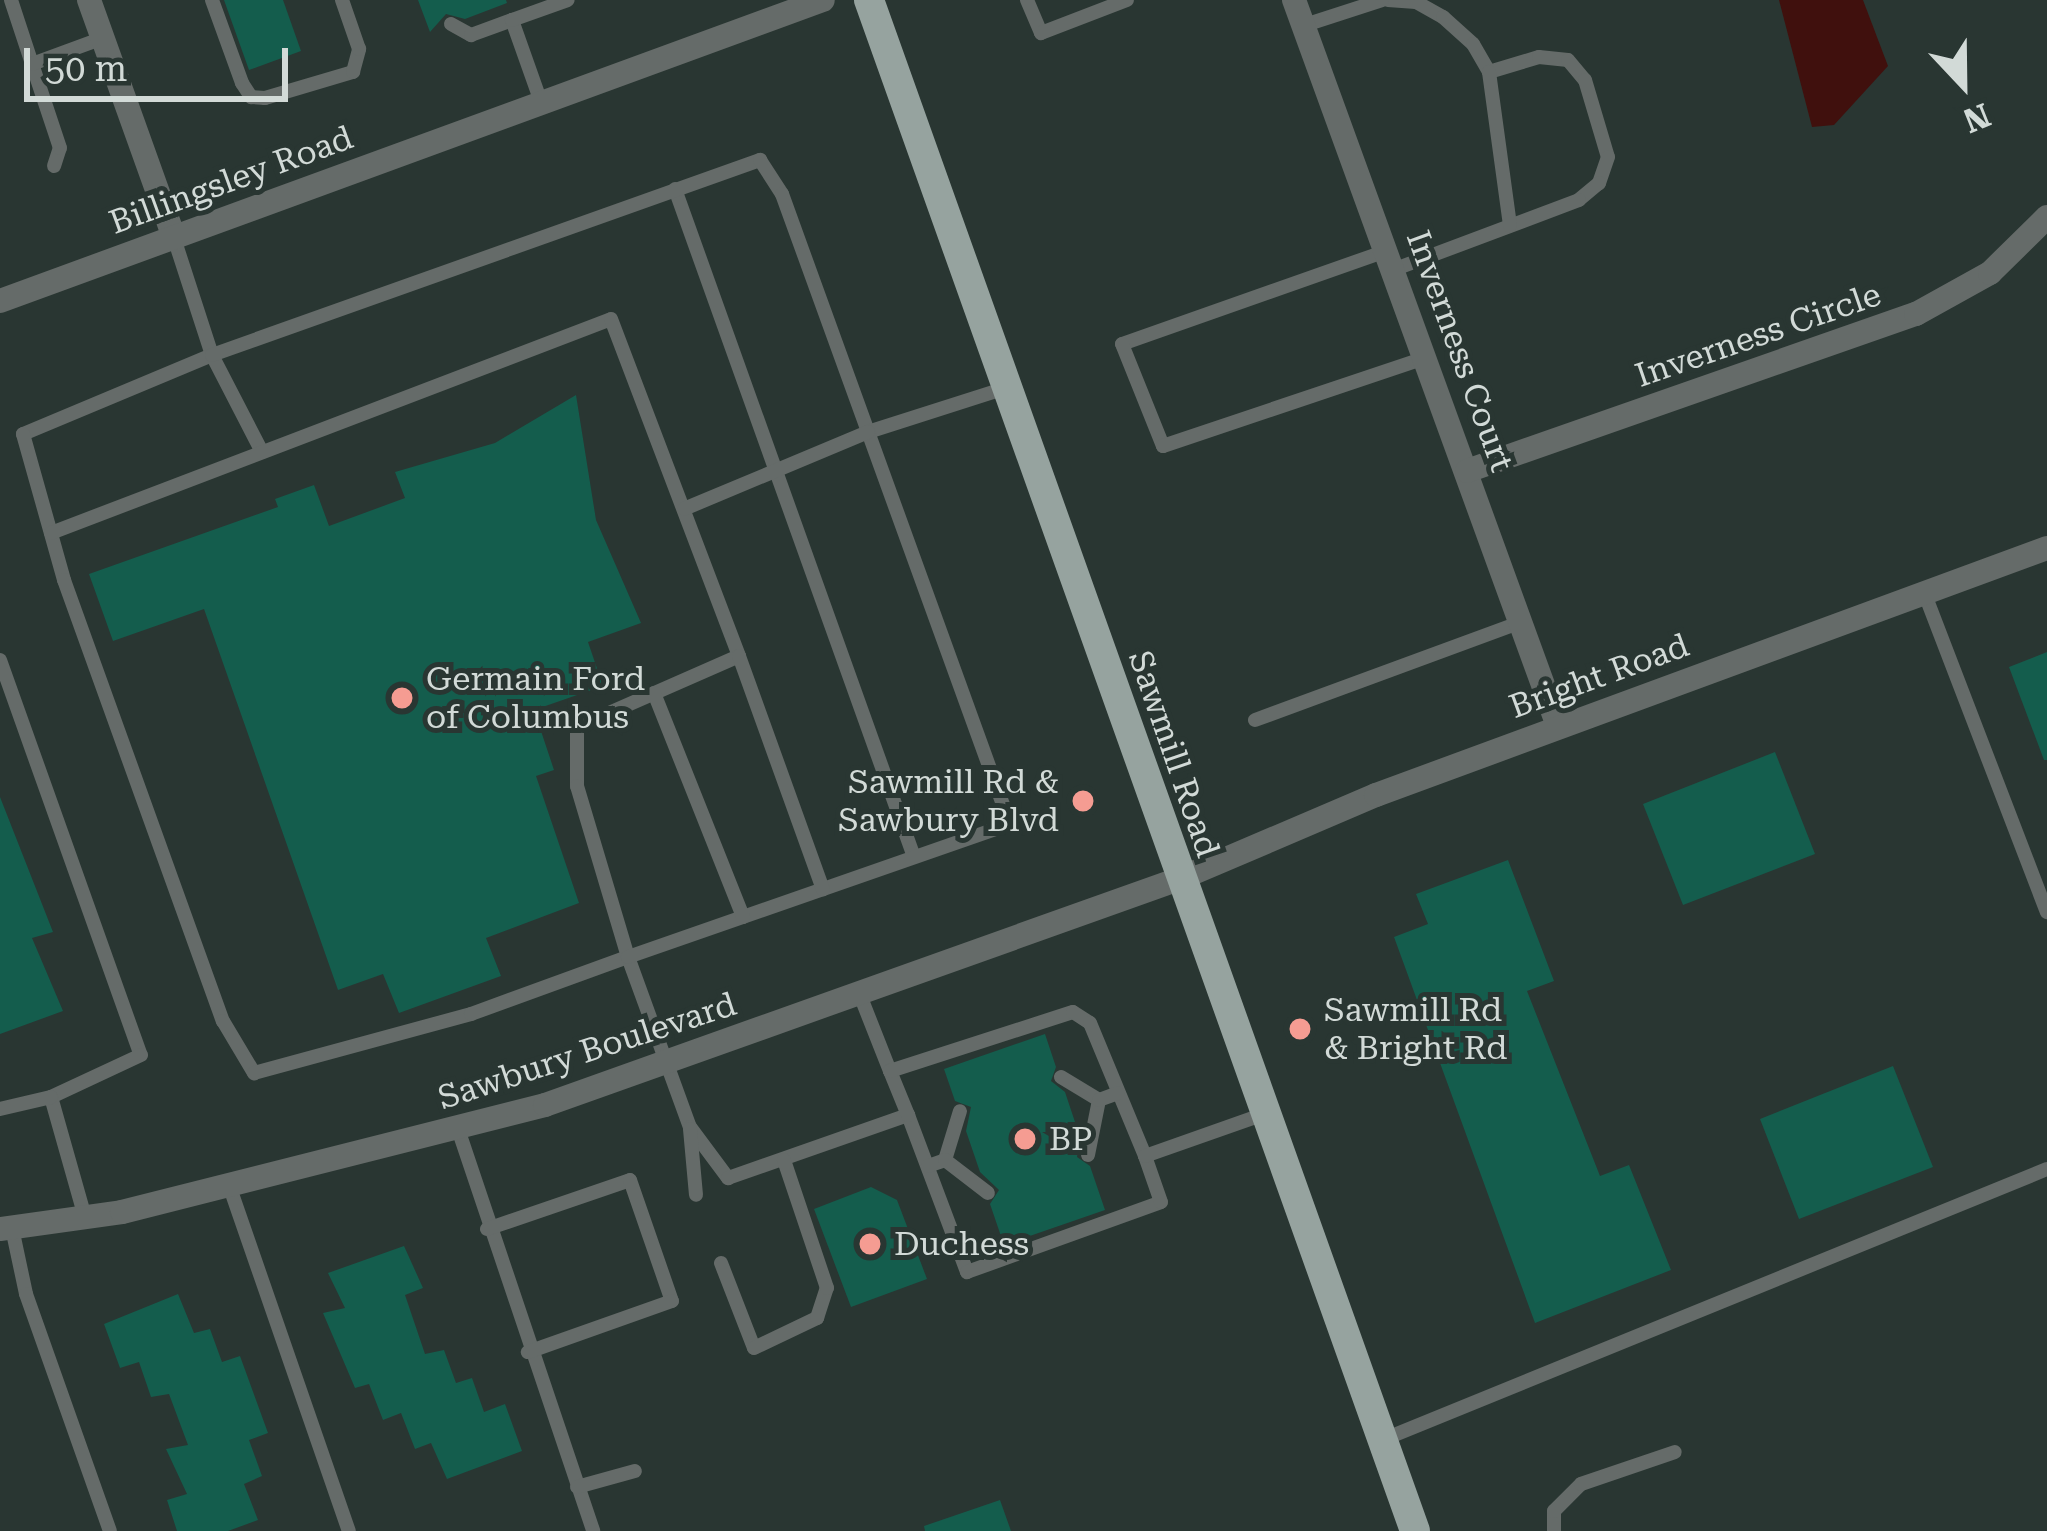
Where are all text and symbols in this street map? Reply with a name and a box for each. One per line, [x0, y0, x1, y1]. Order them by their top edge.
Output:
scale bar [30, 24, 294, 98]
north arrow [1903, 24, 2023, 144]
text: 50 m [45, 48, 127, 90]
text: N [1958, 95, 1996, 141]
street label: Billingsley Road [104, 118, 358, 242]
street label: Inverness Court [1398, 225, 1522, 477]
street label: Inverness Circle [1630, 274, 1886, 396]
street label: Bright Road [1504, 625, 1694, 727]
street label: Sawmill Road [1120, 646, 1228, 862]
place label: Germain Ford of Columbus [426, 659, 645, 737]
marker: Germain Ford of Columbus [389, 685, 415, 711]
place label: Sawmill Rd & Sawbury Blvd [838, 762, 1059, 840]
marker: Sawmill Rd & Sawbury Blvd [1070, 788, 1096, 814]
street label: Sawbury Boulevard [433, 984, 741, 1118]
place label: Sawmill Rd & Bright Rd [1324, 990, 1507, 1068]
marker: Sawmill Rd & Bright Rd [1287, 1016, 1313, 1042]
place label: BP [1049, 1119, 1092, 1159]
marker: BP [1012, 1126, 1038, 1152]
place label: Duchess [894, 1224, 1029, 1264]
marker: Duchess [857, 1231, 883, 1257]

